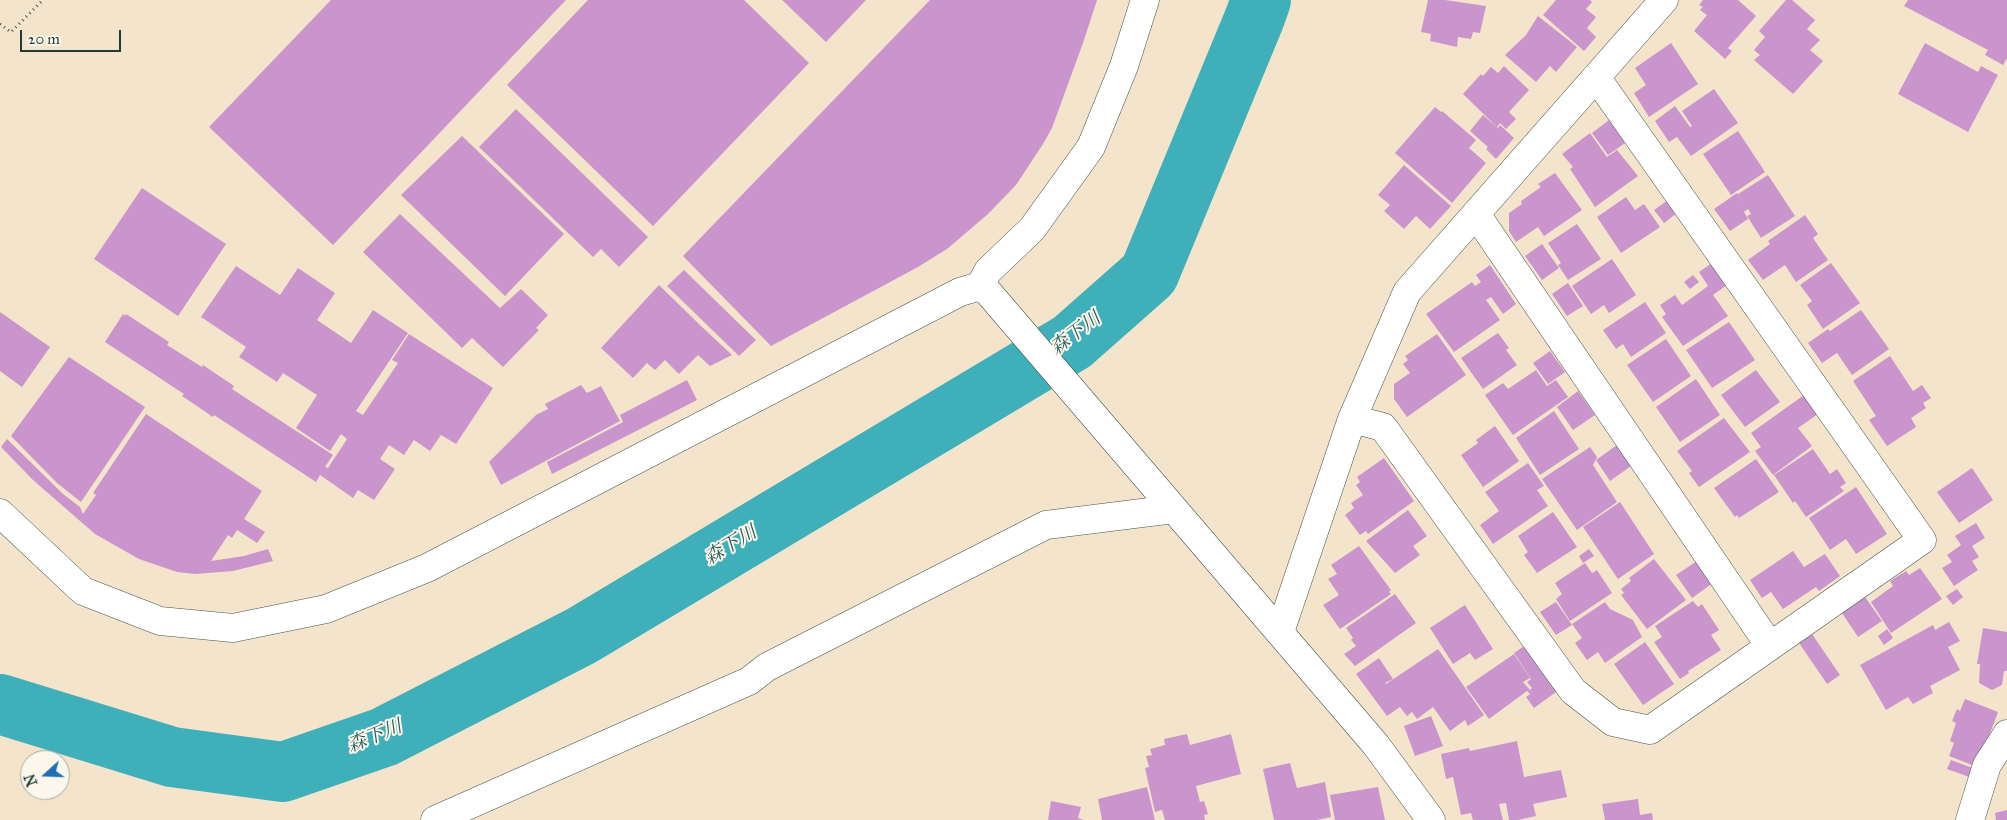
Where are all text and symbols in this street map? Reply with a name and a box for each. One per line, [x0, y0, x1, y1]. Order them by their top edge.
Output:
scale bar [22, 20, 124, 52]
text: 20 m [28, 30, 60, 48]
water label: 森下川 [1046, 308, 1106, 360]
water label: 森下川 [701, 522, 761, 570]
water label: 森下川 [344, 716, 406, 758]
north arrow [20, 750, 70, 800]
text: N [21, 771, 41, 788]

